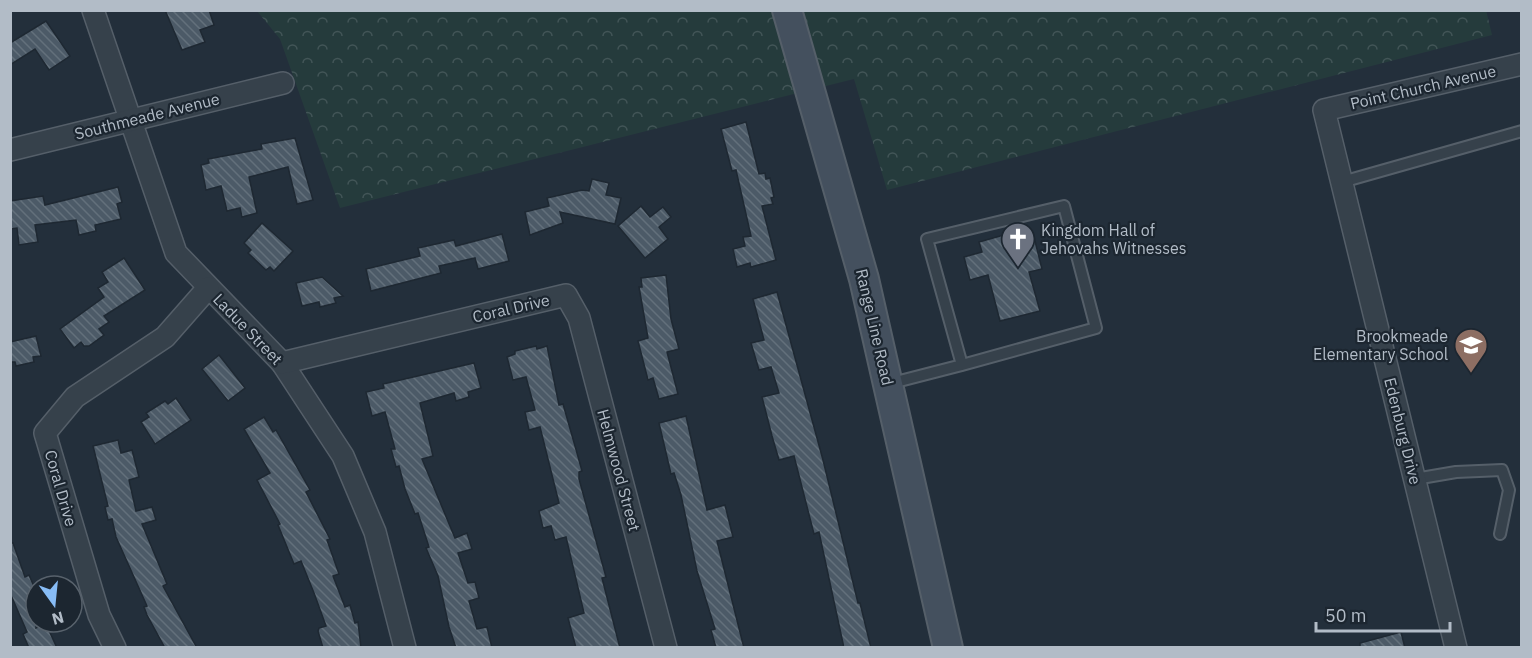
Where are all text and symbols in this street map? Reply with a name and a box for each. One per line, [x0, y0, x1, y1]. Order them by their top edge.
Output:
street label: Point Church Avenue [1348, 60, 1498, 114]
street label: Southmeade Avenue [72, 88, 222, 144]
place label: Kingdom Hall of Jehovahs Witnesses [1041, 220, 1187, 258]
church icon: Kingdom Hall of Jehovahs Witnesses [1000, 221, 1036, 268]
street label: Range Line Road [852, 267, 898, 387]
street label: Ladue Street [209, 289, 287, 369]
street label: Coral Drive [470, 289, 552, 327]
place label: Brookmeade Elementary School [1313, 326, 1448, 364]
school or university icon: Brookmeade Elementary School [1453, 327, 1489, 374]
street label: Edenburg Drive [1380, 375, 1426, 487]
street label: Helmwood Street [593, 407, 645, 533]
street label: Coral Drive [41, 448, 81, 529]
north arrow [24, 574, 84, 634]
scale bar [1316, 595, 1450, 633]
text: 50 m [1325, 604, 1367, 627]
text: N [50, 607, 66, 630]

